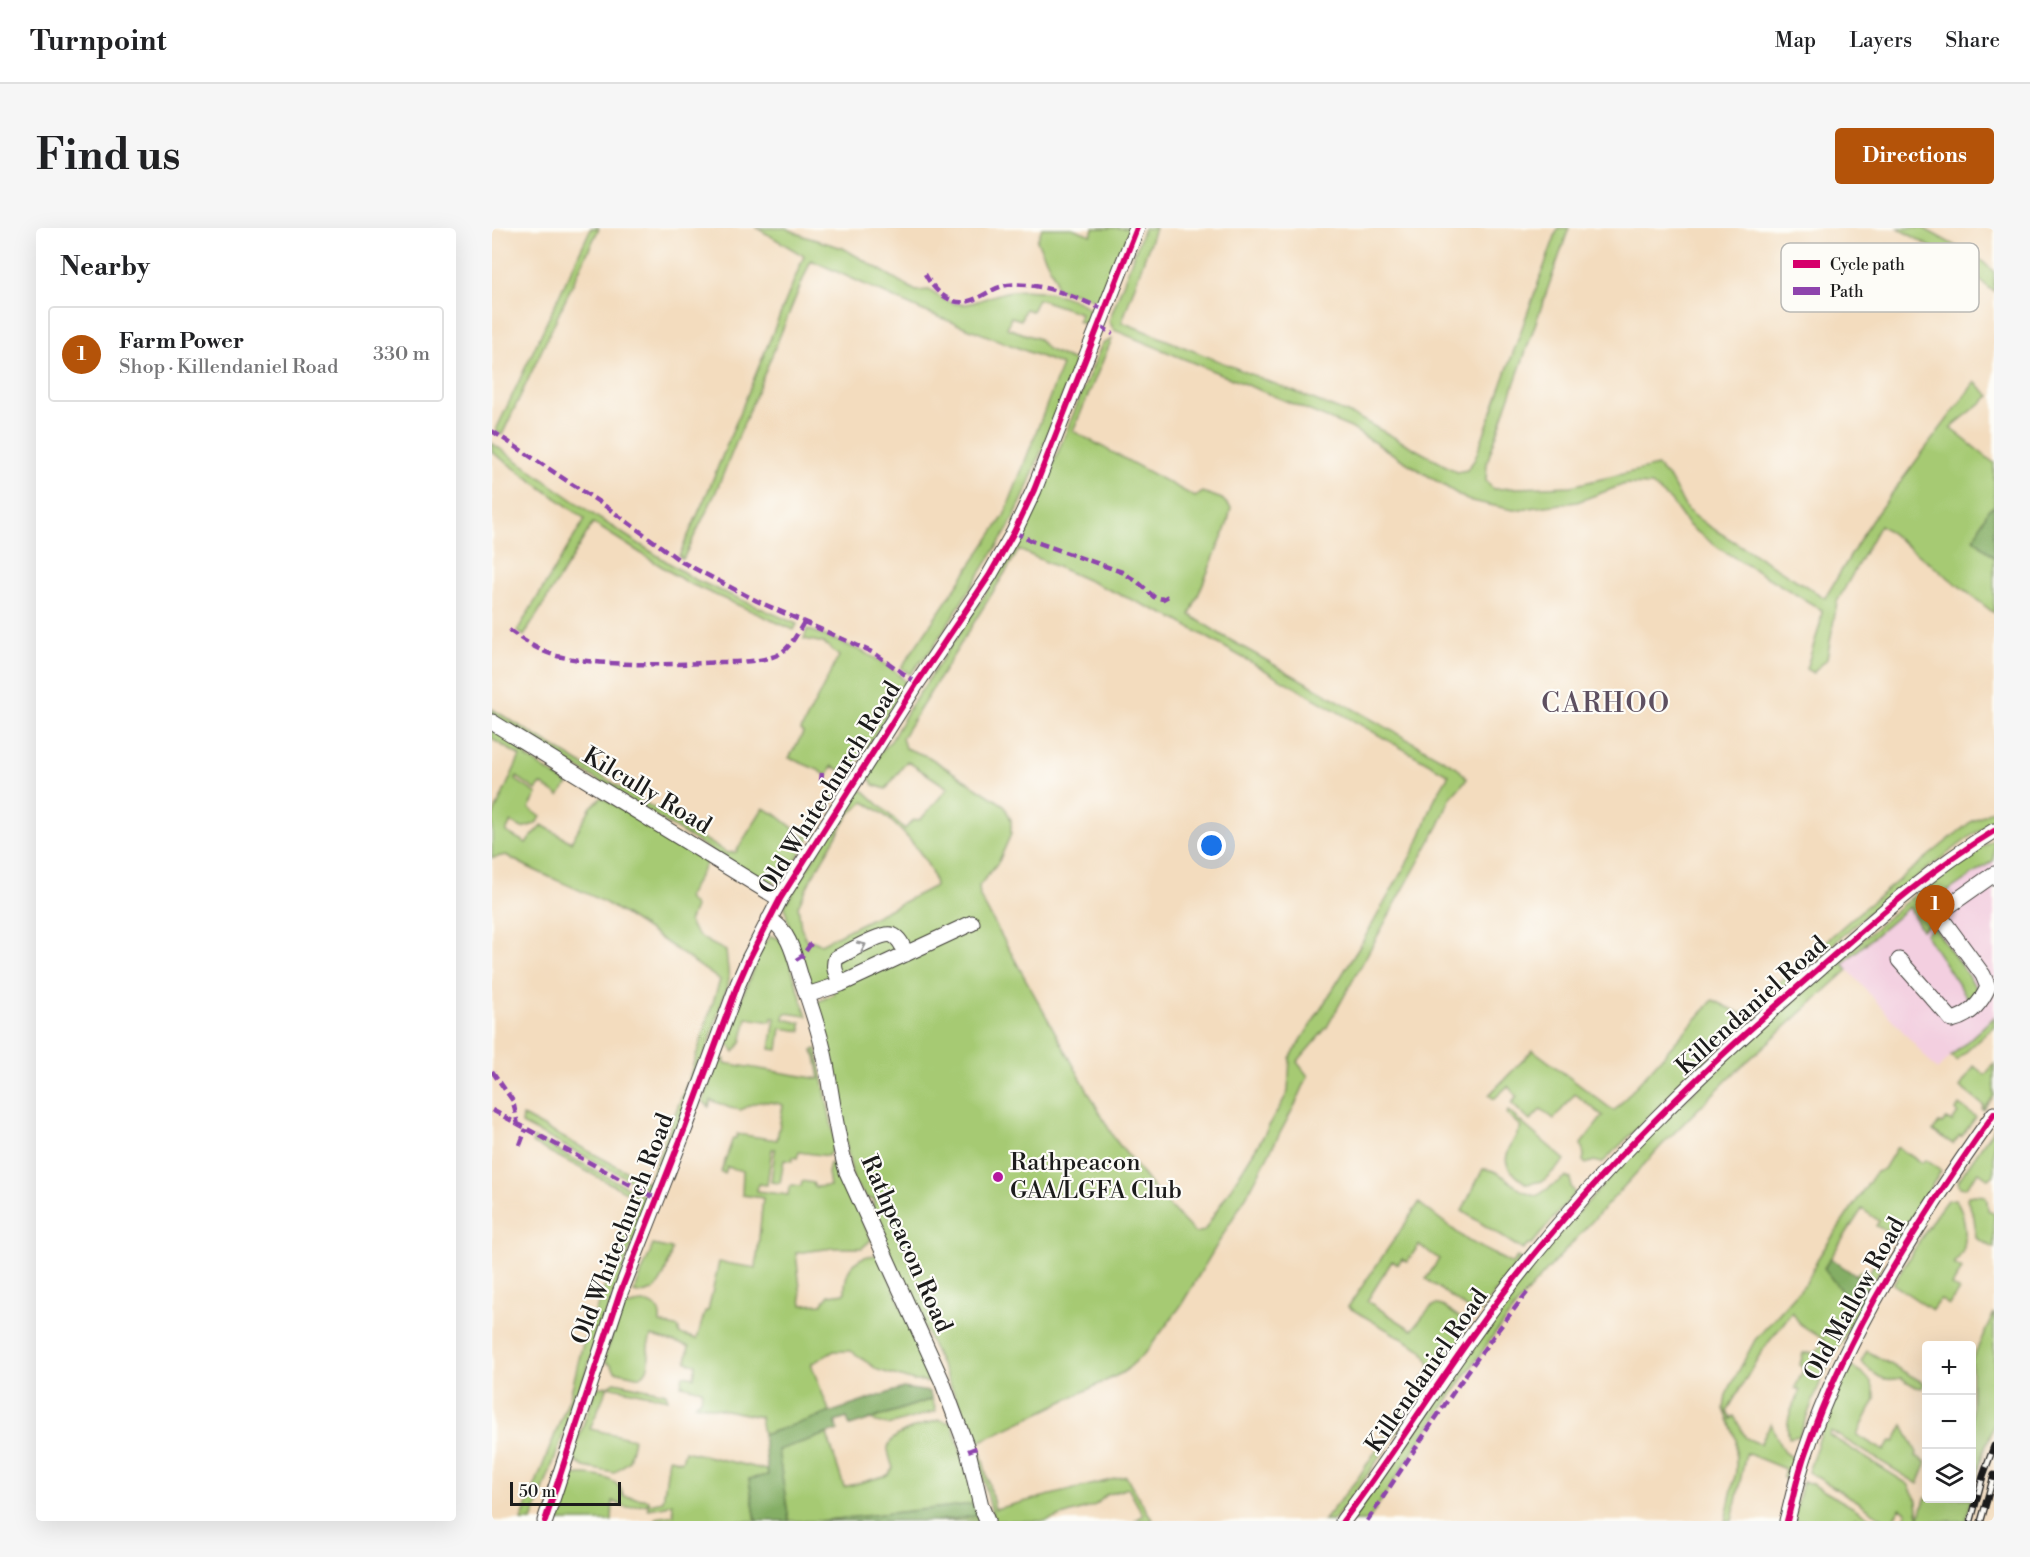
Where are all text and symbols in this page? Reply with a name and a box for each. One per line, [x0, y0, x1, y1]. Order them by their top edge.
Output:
text: Turnpoint [30, 24, 166, 59]
text: Map [1775, 28, 1816, 54]
text: Layers [1849, 28, 1912, 54]
text: Share [1945, 28, 2000, 54]
button: Directions [1835, 128, 1994, 184]
text: Find us [36, 130, 180, 183]
legend [1781, 243, 1979, 312]
text: Nearby [60, 251, 150, 283]
text: Cycle path [1830, 255, 1905, 275]
text: Path [1830, 282, 1864, 302]
text: Farm Power [119, 328, 244, 355]
text: 1 [77, 342, 86, 367]
text: 330 m [373, 342, 430, 367]
text: Shop · Killendaniel Road [119, 355, 338, 380]
street label: Old Whitechurch Road [752, 676, 908, 900]
district label: CARHOO [1541, 687, 1671, 721]
street label: Kilcully Road [577, 741, 717, 841]
your location [1197, 831, 1226, 860]
pin: 1 [1916, 886, 1954, 935]
street label: Killendaniel Road [1670, 930, 1834, 1082]
one-way arrow [856, 941, 867, 953]
street label: Old Whitechurch Road [565, 1109, 681, 1349]
place label: Rathpeacon GAA/LGFA Club [1010, 1148, 1182, 1206]
street label: Rathpeacon Road [853, 1151, 959, 1338]
marker: Rathpeacon GAA/LGFA Club [991, 1170, 1005, 1184]
street label: Old Mallow Road [1798, 1212, 1912, 1386]
street label: Killendaniel Road [1359, 1283, 1495, 1459]
map controls [1922, 1341, 1976, 1503]
button: + [1922, 1341, 1976, 1395]
button: − [1922, 1395, 1976, 1449]
button: layers [1922, 1449, 1976, 1503]
scale bar [510, 1479, 621, 1506]
text: 50 m [519, 1482, 556, 1502]

